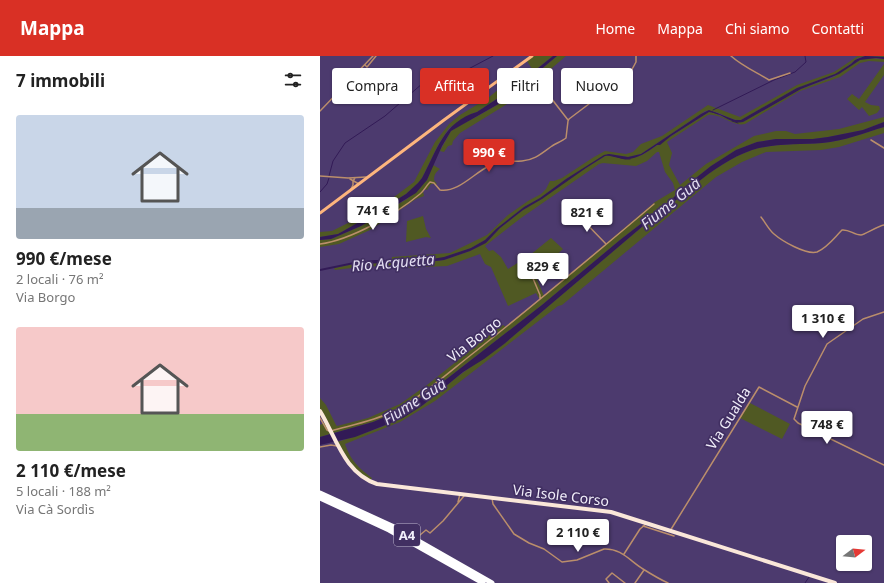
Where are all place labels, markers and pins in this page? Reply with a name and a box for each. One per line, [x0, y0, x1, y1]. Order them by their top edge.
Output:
pin: 990 € [461, 139, 517, 173]
pin: 741 € [345, 197, 401, 231]
pin: 821 € [559, 199, 615, 233]
pin: 829 € [515, 253, 571, 287]
pin: 1 310 € [786, 305, 860, 339]
pin: 748 € [799, 411, 855, 445]
pin: 2 110 € [541, 519, 615, 553]

